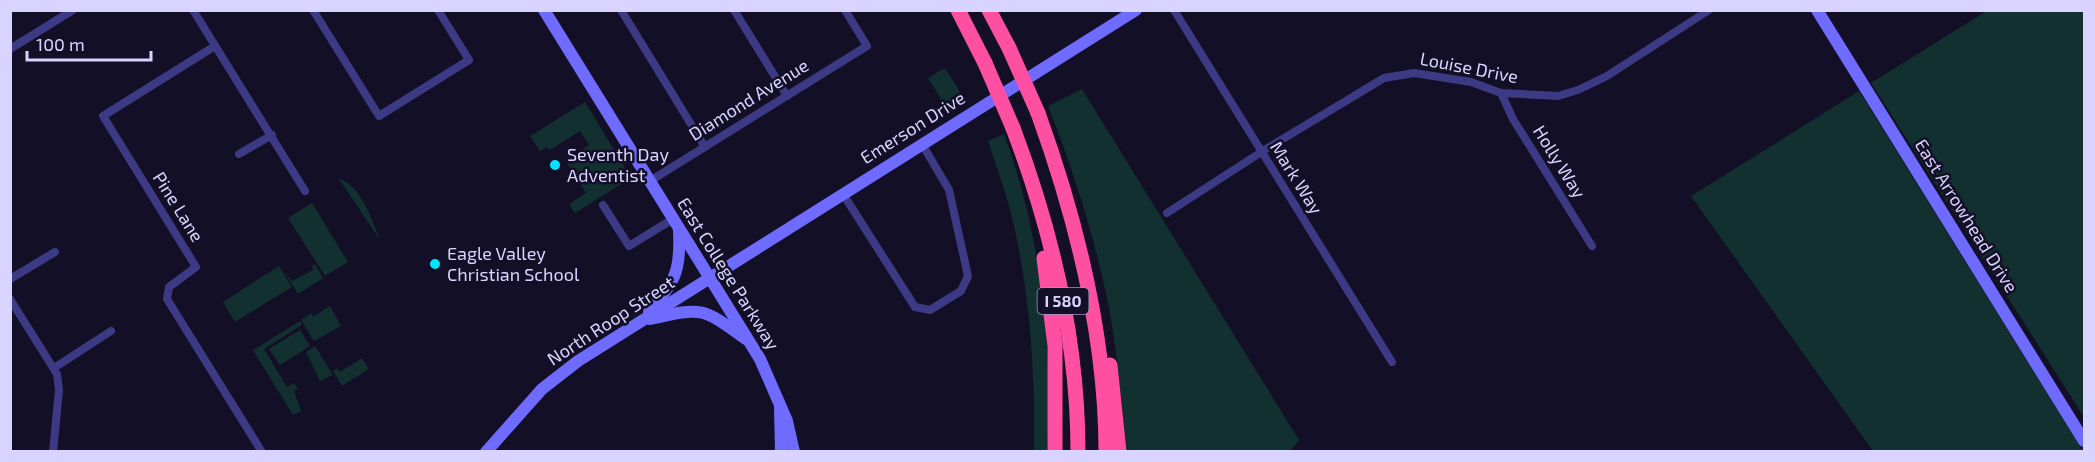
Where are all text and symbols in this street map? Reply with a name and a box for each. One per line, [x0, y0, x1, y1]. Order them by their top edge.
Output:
scale bar [27, 24, 152, 62]
text: 100 m [36, 33, 85, 55]
street label: Louise Drive [1418, 47, 1520, 87]
street label: Diamond Avenue [685, 54, 812, 145]
street label: Emerson Drive [856, 86, 969, 168]
street label: Holly Way [1529, 121, 1591, 202]
street label: East Arrowhead Drive [1911, 135, 2023, 296]
street label: Mark Way [1266, 137, 1328, 218]
place label: Seventh Day Adventist [567, 143, 669, 186]
marker: Seventh Day Adventist [548, 158, 562, 172]
street label: Pine Lane [149, 167, 209, 246]
street label: East College Parkway [673, 193, 785, 354]
place label: Eagle Valley Christian School [447, 242, 580, 285]
marker: Eagle Valley Christian School [428, 257, 442, 271]
street label: North Roop Street [543, 271, 678, 370]
road number: I 580 [1038, 288, 1088, 314]

